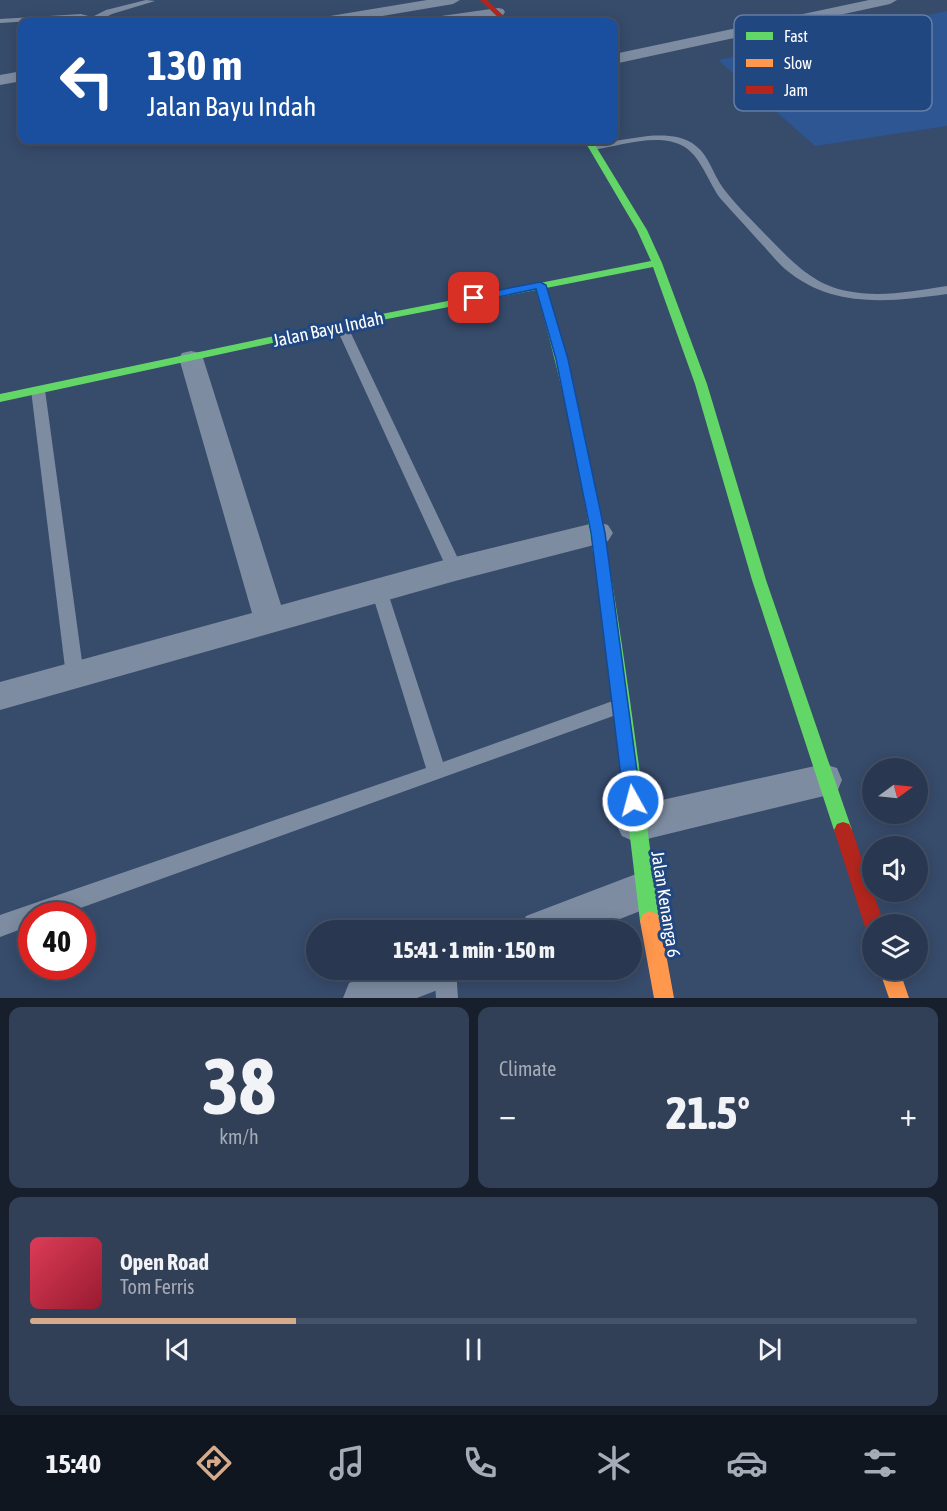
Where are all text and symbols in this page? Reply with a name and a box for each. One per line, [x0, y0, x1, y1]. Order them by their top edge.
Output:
legend [734, 15, 932, 111]
text: Fast [784, 27, 808, 45]
text: 130 m [147, 41, 242, 89]
icon: left [48, 42, 126, 120]
text: Slow [784, 54, 812, 72]
text: Jam [784, 81, 808, 99]
text: Jalan Bayu Indah [147, 91, 316, 122]
pin [448, 272, 499, 323]
icon: arrive [457, 281, 490, 314]
street label: Jalan Bayu Indah [271, 307, 385, 351]
north arrow [862, 758, 928, 824]
map controls [862, 758, 928, 980]
position arrow [601, 769, 665, 833]
button: sound [862, 836, 928, 902]
street label: Jalan Kenanga 6 [647, 849, 685, 959]
speed limit sign: 40 [18, 902, 96, 980]
button: layers [862, 914, 928, 980]
text: 15:41 · 1 min · 150 m [393, 937, 555, 963]
text: 38 [202, 1041, 276, 1131]
text: Climate [499, 1057, 556, 1080]
text: 21.5° [666, 1087, 750, 1139]
text: − [499, 1095, 516, 1133]
text: + [900, 1095, 917, 1133]
text: km/h [219, 1125, 259, 1148]
text: Open Road [120, 1249, 209, 1275]
text: Tom Ferris [120, 1275, 194, 1298]
icon: previous [161, 1333, 194, 1366]
icon: pause [457, 1333, 490, 1366]
icon: next [753, 1333, 786, 1366]
icon: directions [193, 1442, 235, 1484]
icon: music [326, 1442, 368, 1484]
icon: phone [459, 1442, 501, 1484]
icon: climate [593, 1442, 635, 1484]
icon: car [726, 1442, 768, 1484]
icon: filters [859, 1442, 901, 1484]
text: 15:40 [46, 1448, 101, 1479]

